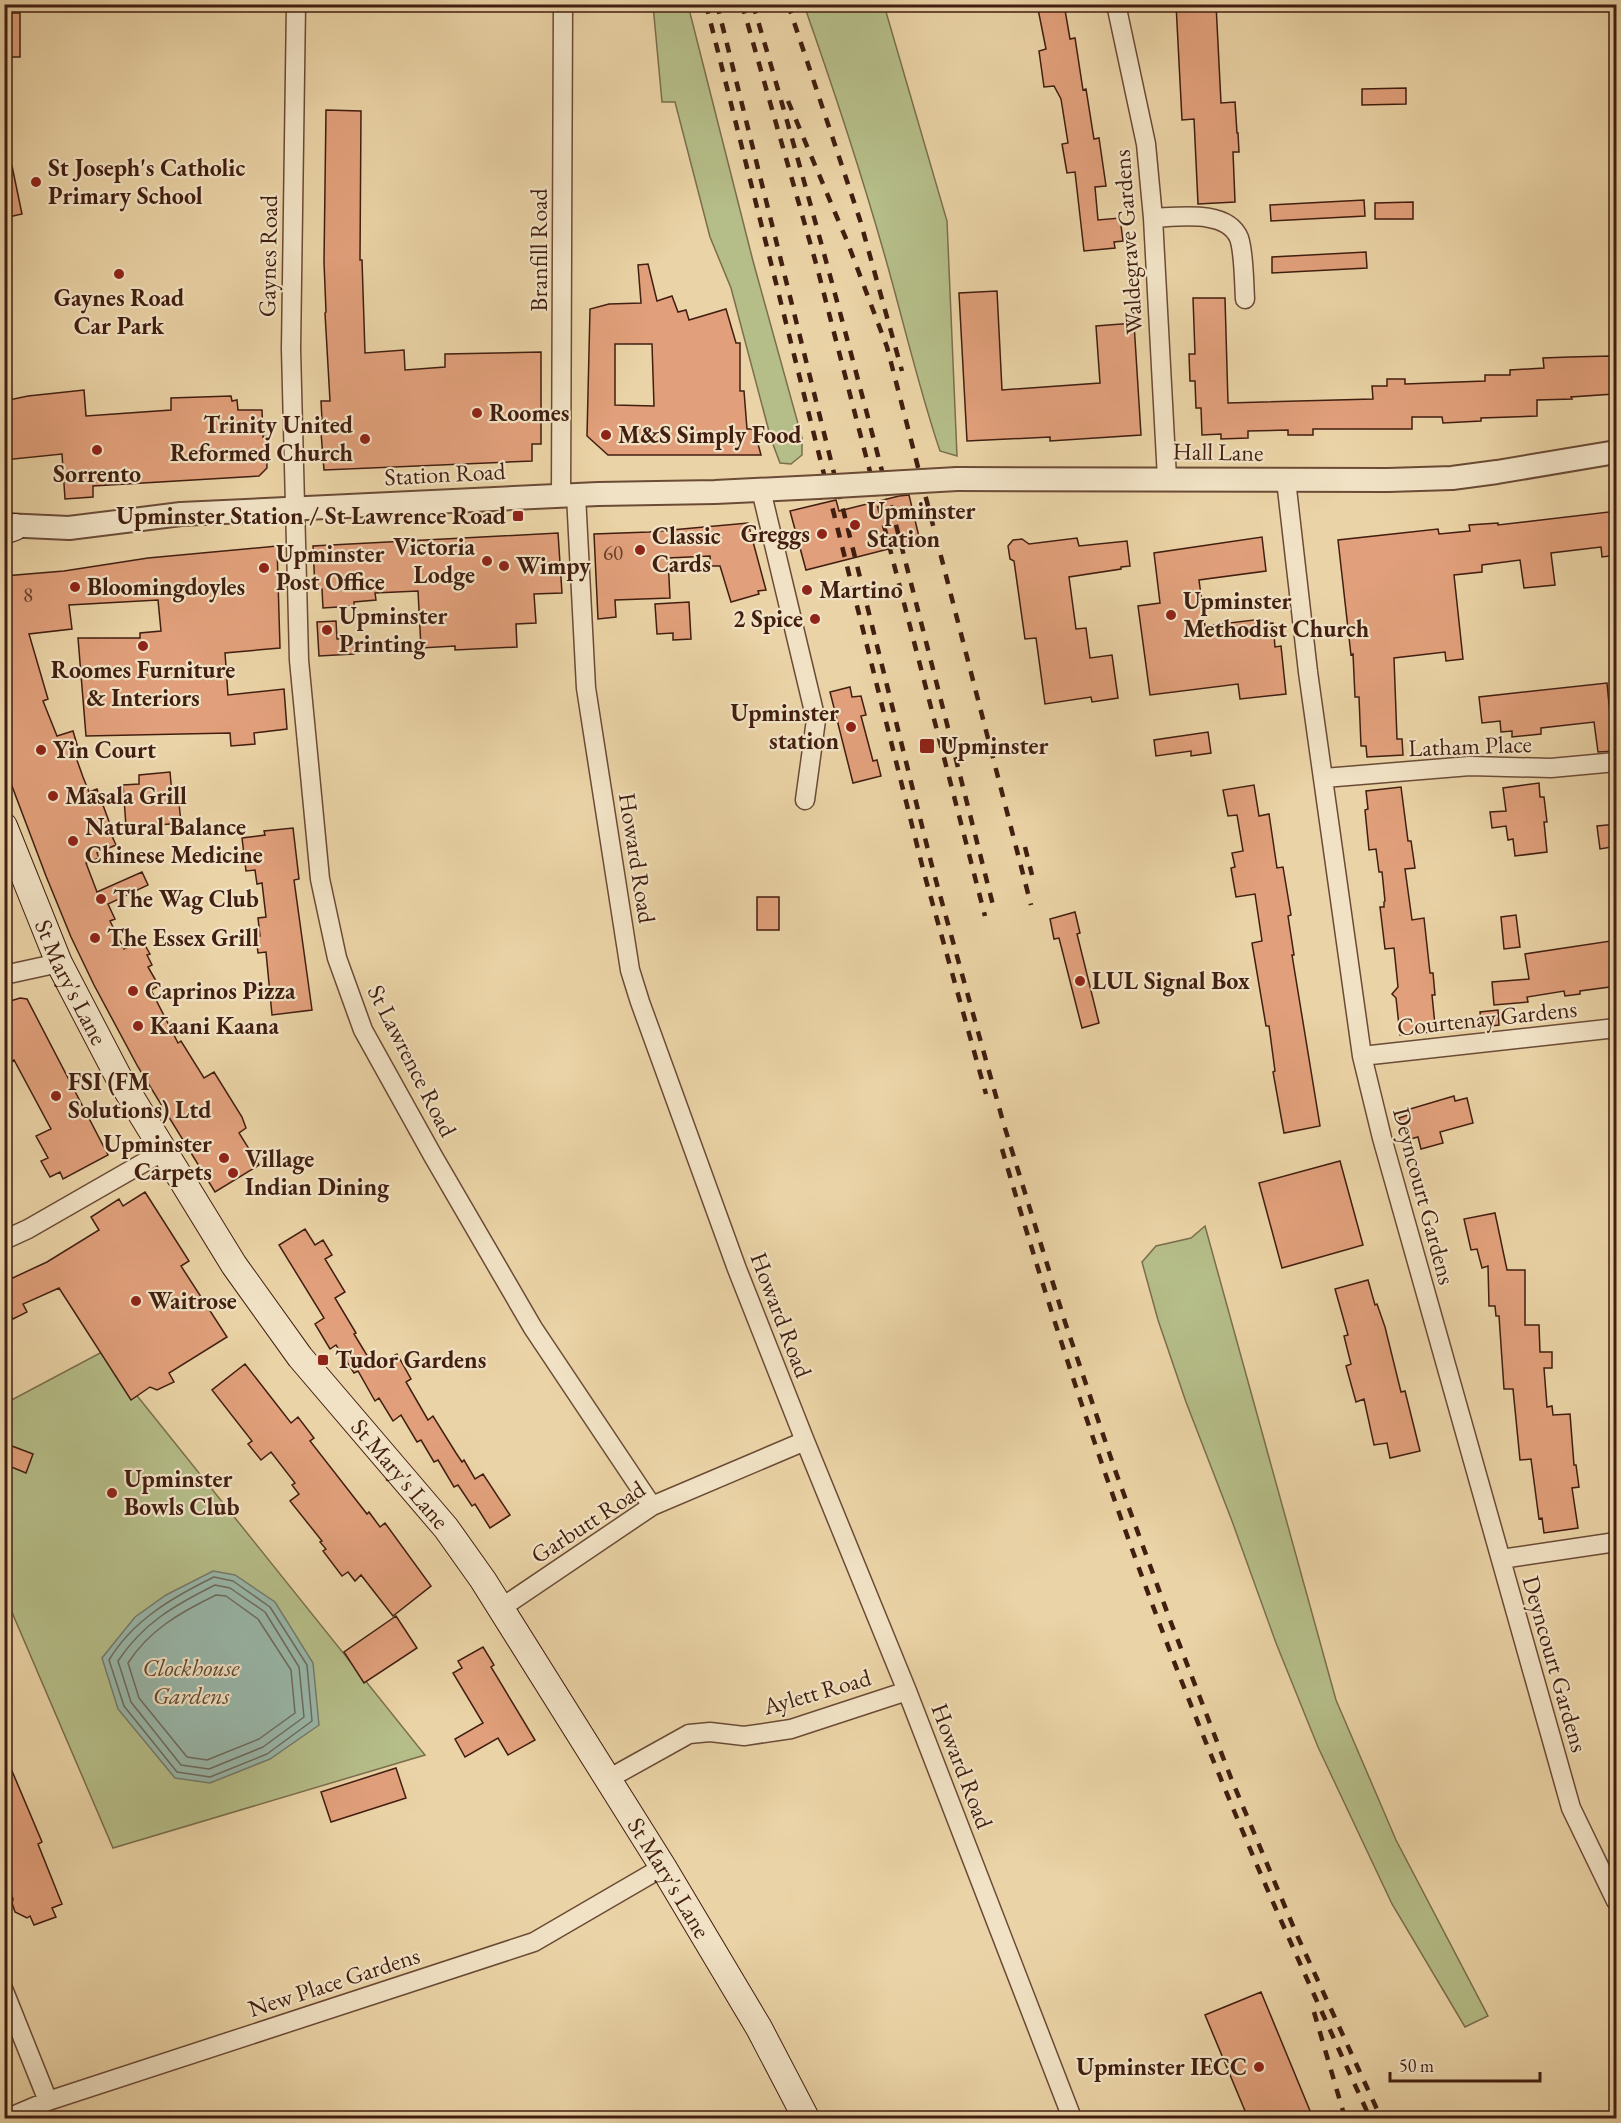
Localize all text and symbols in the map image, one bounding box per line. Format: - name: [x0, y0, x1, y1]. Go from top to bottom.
- street label: Waldegrave Gardens: [1106, 149, 1149, 335]
- place label: St Joseph's Catholic Primary School: [48, 152, 245, 212]
- marker: St Joseph's Catholic Primary School: [29, 175, 43, 189]
- street label: Branfill Road: [523, 187, 554, 312]
- street label: Gaynes Road: [251, 194, 284, 317]
- marker: Gaynes Road Car Park: [112, 267, 126, 281]
- place label: Gaynes Road Car Park: [54, 282, 185, 341]
- place label: Roomes: [489, 397, 569, 428]
- marker: Roomes: [470, 406, 484, 420]
- place label: Trinity United Reformed Church: [170, 409, 354, 468]
- place label: M&S Simply Food: [618, 419, 802, 451]
- marker: M&S Simply Food: [599, 428, 613, 442]
- marker: Trinity United Reformed Church: [358, 432, 372, 446]
- street label: Hall Lane: [1172, 435, 1264, 468]
- marker: Sorrento: [90, 443, 104, 457]
- street label: Station Road: [384, 455, 507, 492]
- place label: Sorrento: [53, 458, 141, 489]
- place label: Upminster Station: [867, 495, 975, 554]
- place label: Upminster Station / St Lawrence Road: [116, 500, 507, 531]
- marker: Upminster Station / St Lawrence Road: [511, 509, 525, 523]
- place label: Greggs: [741, 518, 810, 550]
- marker: Upminster Station: [848, 518, 862, 532]
- place label: Classic Cards: [652, 520, 721, 579]
- marker: Greggs: [815, 527, 829, 541]
- place label: Victoria Lodge: [393, 531, 475, 591]
- place label: Upminster Post Office: [276, 538, 385, 597]
- house number: 60: [603, 539, 623, 566]
- marker: Classic Cards: [633, 543, 647, 557]
- place label: Wimpy: [516, 550, 591, 582]
- marker: Victoria Lodge: [480, 554, 494, 568]
- marker: Wimpy: [497, 559, 511, 573]
- marker: Upminster Post Office: [257, 561, 271, 575]
- place label: Bloomingdoyles: [87, 571, 245, 603]
- place label: Martino: [819, 574, 903, 605]
- marker: Bloomingdoyles: [68, 580, 82, 594]
- house number: 8: [23, 581, 33, 608]
- marker: Martino: [800, 583, 814, 597]
- place label: Upminster Methodist Church: [1183, 585, 1370, 644]
- place label: Upminster Printing: [339, 600, 447, 660]
- place label: 2 Spice: [733, 603, 803, 634]
- marker: Upminster Methodist Church: [1164, 608, 1178, 622]
- marker: 2 Spice: [808, 612, 822, 626]
- marker: Upminster Printing: [320, 623, 334, 637]
- marker: Roomes Furniture & Interiors: [136, 639, 150, 653]
- place label: Roomes Furniture & Interiors: [51, 654, 235, 713]
- place label: Upminster station: [731, 697, 839, 756]
- marker: Upminster station: [844, 720, 858, 734]
- street label: Latham Place: [1408, 728, 1532, 763]
- place label: Upminster: [940, 730, 1048, 761]
- place label: Yin Court: [53, 734, 156, 765]
- marker: Upminster: [918, 737, 936, 755]
- marker: Yin Court: [34, 743, 48, 757]
- place label: Masala Grill: [65, 780, 187, 811]
- marker: Masala Grill: [46, 789, 60, 803]
- street label: Howard Road: [612, 790, 663, 926]
- place label: Natural Balance Chinese Medicine: [85, 811, 263, 870]
- marker: Natural Balance Chinese Medicine: [66, 834, 80, 848]
- place label: The Wag Club: [113, 883, 259, 915]
- marker: The Wag Club: [94, 892, 108, 906]
- street label: St Mary's Lane: [28, 915, 115, 1050]
- place label: The Essex Grill: [107, 922, 259, 953]
- marker: The Essex Grill: [88, 931, 102, 945]
- place label: LUL Signal Box: [1092, 965, 1250, 997]
- marker: LUL Signal Box: [1073, 974, 1087, 988]
- place label: Caprinos Pizza: [145, 975, 296, 1006]
- street label: St Lawrence Road: [361, 979, 465, 1143]
- marker: Caprinos Pizza: [126, 984, 140, 998]
- street label: Courtenay Gardens: [1395, 993, 1578, 1042]
- place label: Kaani Kaana: [150, 1010, 280, 1041]
- marker: Kaani Kaana: [131, 1019, 145, 1033]
- place label: FSI (FM Solutions) Ltd: [68, 1066, 212, 1125]
- marker: FSI (FM Solutions) Ltd: [49, 1089, 63, 1103]
- street label: Deyncourt Gardens: [1386, 1104, 1463, 1288]
- place label: Upminster Carpets: [104, 1128, 212, 1187]
- place label: Village Indian Dining: [245, 1143, 390, 1203]
- marker: Upminster Carpets: [217, 1151, 231, 1165]
- marker: Village Indian Dining: [226, 1166, 240, 1180]
- street label: Howard Road: [743, 1248, 820, 1383]
- place label: Waitrose: [148, 1285, 237, 1316]
- marker: Waitrose: [129, 1294, 143, 1308]
- place label: Tudor Gardens: [335, 1344, 486, 1375]
- marker: Tudor Gardens: [316, 1353, 330, 1367]
- street label: St Mary's Lane: [344, 1412, 456, 1535]
- place label: Upminster Bowls Club: [124, 1463, 239, 1522]
- street label: Garbutt Road: [525, 1473, 651, 1570]
- marker: Upminster Bowls Club: [105, 1486, 119, 1500]
- street label: Deyncourt Gardens: [1516, 1572, 1595, 1756]
- park label: Clockhouse Gardens: [143, 1652, 240, 1711]
- street label: Aylett Road: [758, 1661, 875, 1722]
- street label: Howard Road: [924, 1699, 1001, 1834]
- street label: St Mary's Lane: [621, 1812, 718, 1944]
- street label: New Place Gardens: [244, 1939, 424, 2024]
- scale bar: [1390, 2045, 1540, 2083]
- place label: Upminster IECC: [1076, 2051, 1247, 2082]
- text: 50 m: [1399, 2054, 1434, 2077]
- marker: Upminster IECC: [1252, 2060, 1266, 2074]

